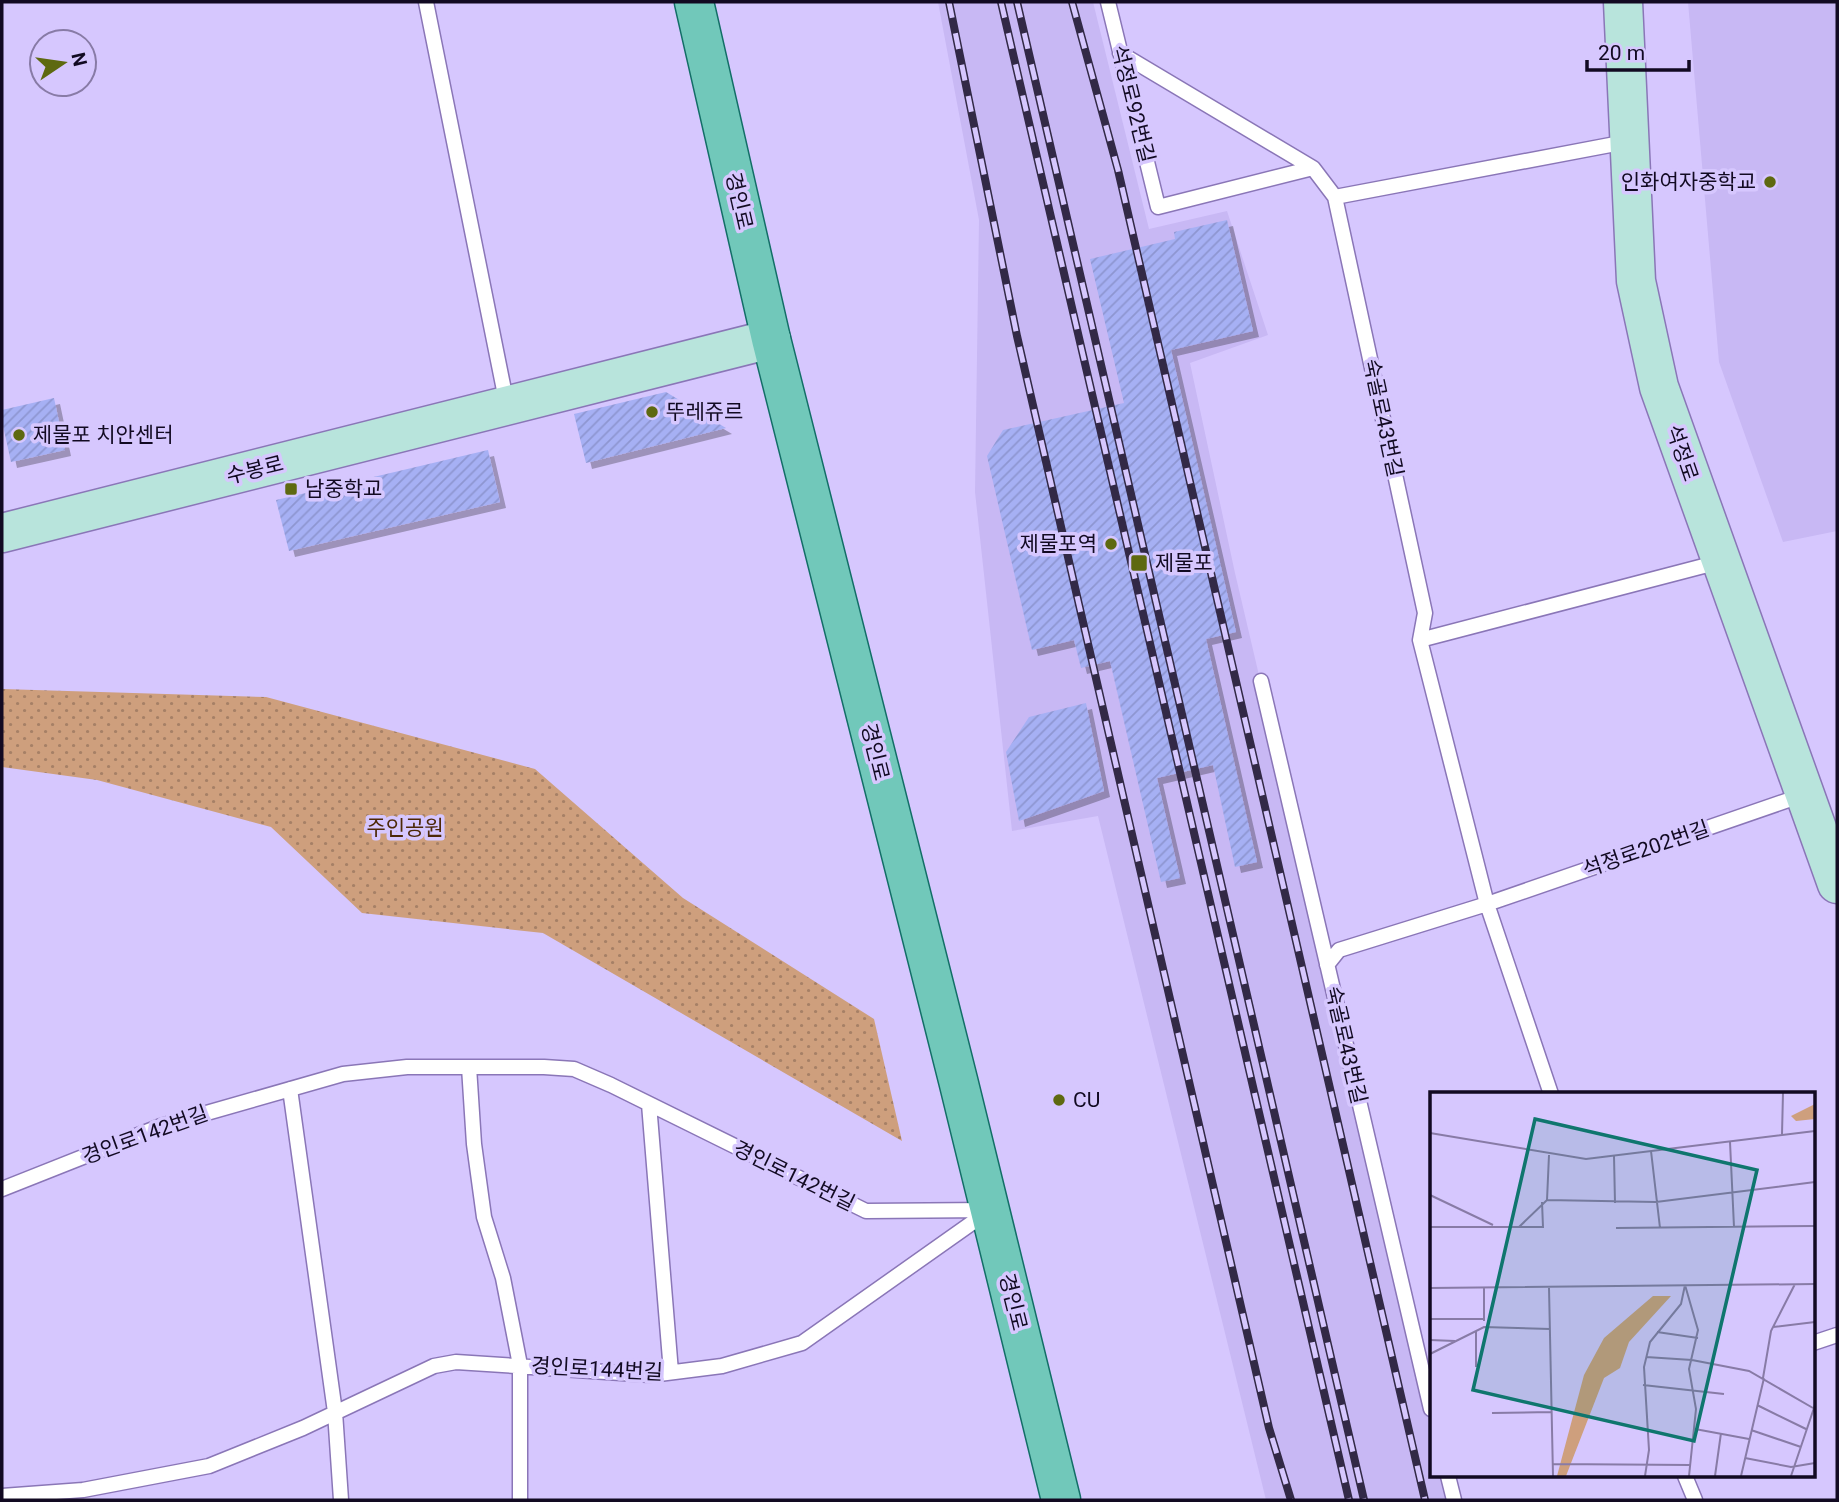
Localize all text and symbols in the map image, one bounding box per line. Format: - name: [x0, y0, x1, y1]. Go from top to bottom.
- north arrow: [28, 28, 98, 98]
- scale bar: [1587, 28, 1688, 72]
- text: 20 m: [1598, 41, 1645, 65]
- street label: 석정로92번길: [1107, 43, 1159, 165]
- text: N: [66, 50, 92, 68]
- street label: 경인로: [721, 170, 757, 232]
- place label: 인화여자중학교: [1621, 170, 1756, 194]
- marker: 인화여자중학교: [1762, 174, 1778, 190]
- street label: 숙골로43번길: [1359, 357, 1407, 479]
- place label: 뚜레쥬르: [666, 400, 743, 424]
- marker: 뚜레쥬르: [644, 404, 660, 420]
- street label: 석정로: [1661, 422, 1703, 484]
- place label: 제물포 치안센터: [33, 423, 173, 447]
- marker: 제물포 치안센터: [11, 427, 27, 443]
- street label: 수봉로: [224, 451, 286, 489]
- place label: 남중학교: [305, 477, 382, 501]
- marker: 남중학교: [283, 481, 299, 497]
- place label: 제물포역: [1020, 532, 1097, 556]
- marker: 제물포역: [1103, 536, 1119, 552]
- place label: 제물포: [1155, 551, 1213, 575]
- marker: 제물포: [1129, 553, 1149, 573]
- street label: 경인로: [856, 721, 894, 783]
- park label: 주인공원: [366, 816, 444, 840]
- street label: 석정로202번길: [1580, 816, 1712, 882]
- street label: 숙골로43번길: [1321, 984, 1371, 1106]
- place label: CU: [1073, 1088, 1100, 1112]
- marker: CU: [1051, 1092, 1067, 1108]
- inset map: [1430, 1092, 1814, 1478]
- street label: 경인로142번길: [79, 1101, 211, 1169]
- street label: 경인로142번길: [729, 1136, 859, 1216]
- street label: 경인로: [994, 1271, 1032, 1333]
- street label: 경인로144번길: [530, 1354, 664, 1384]

